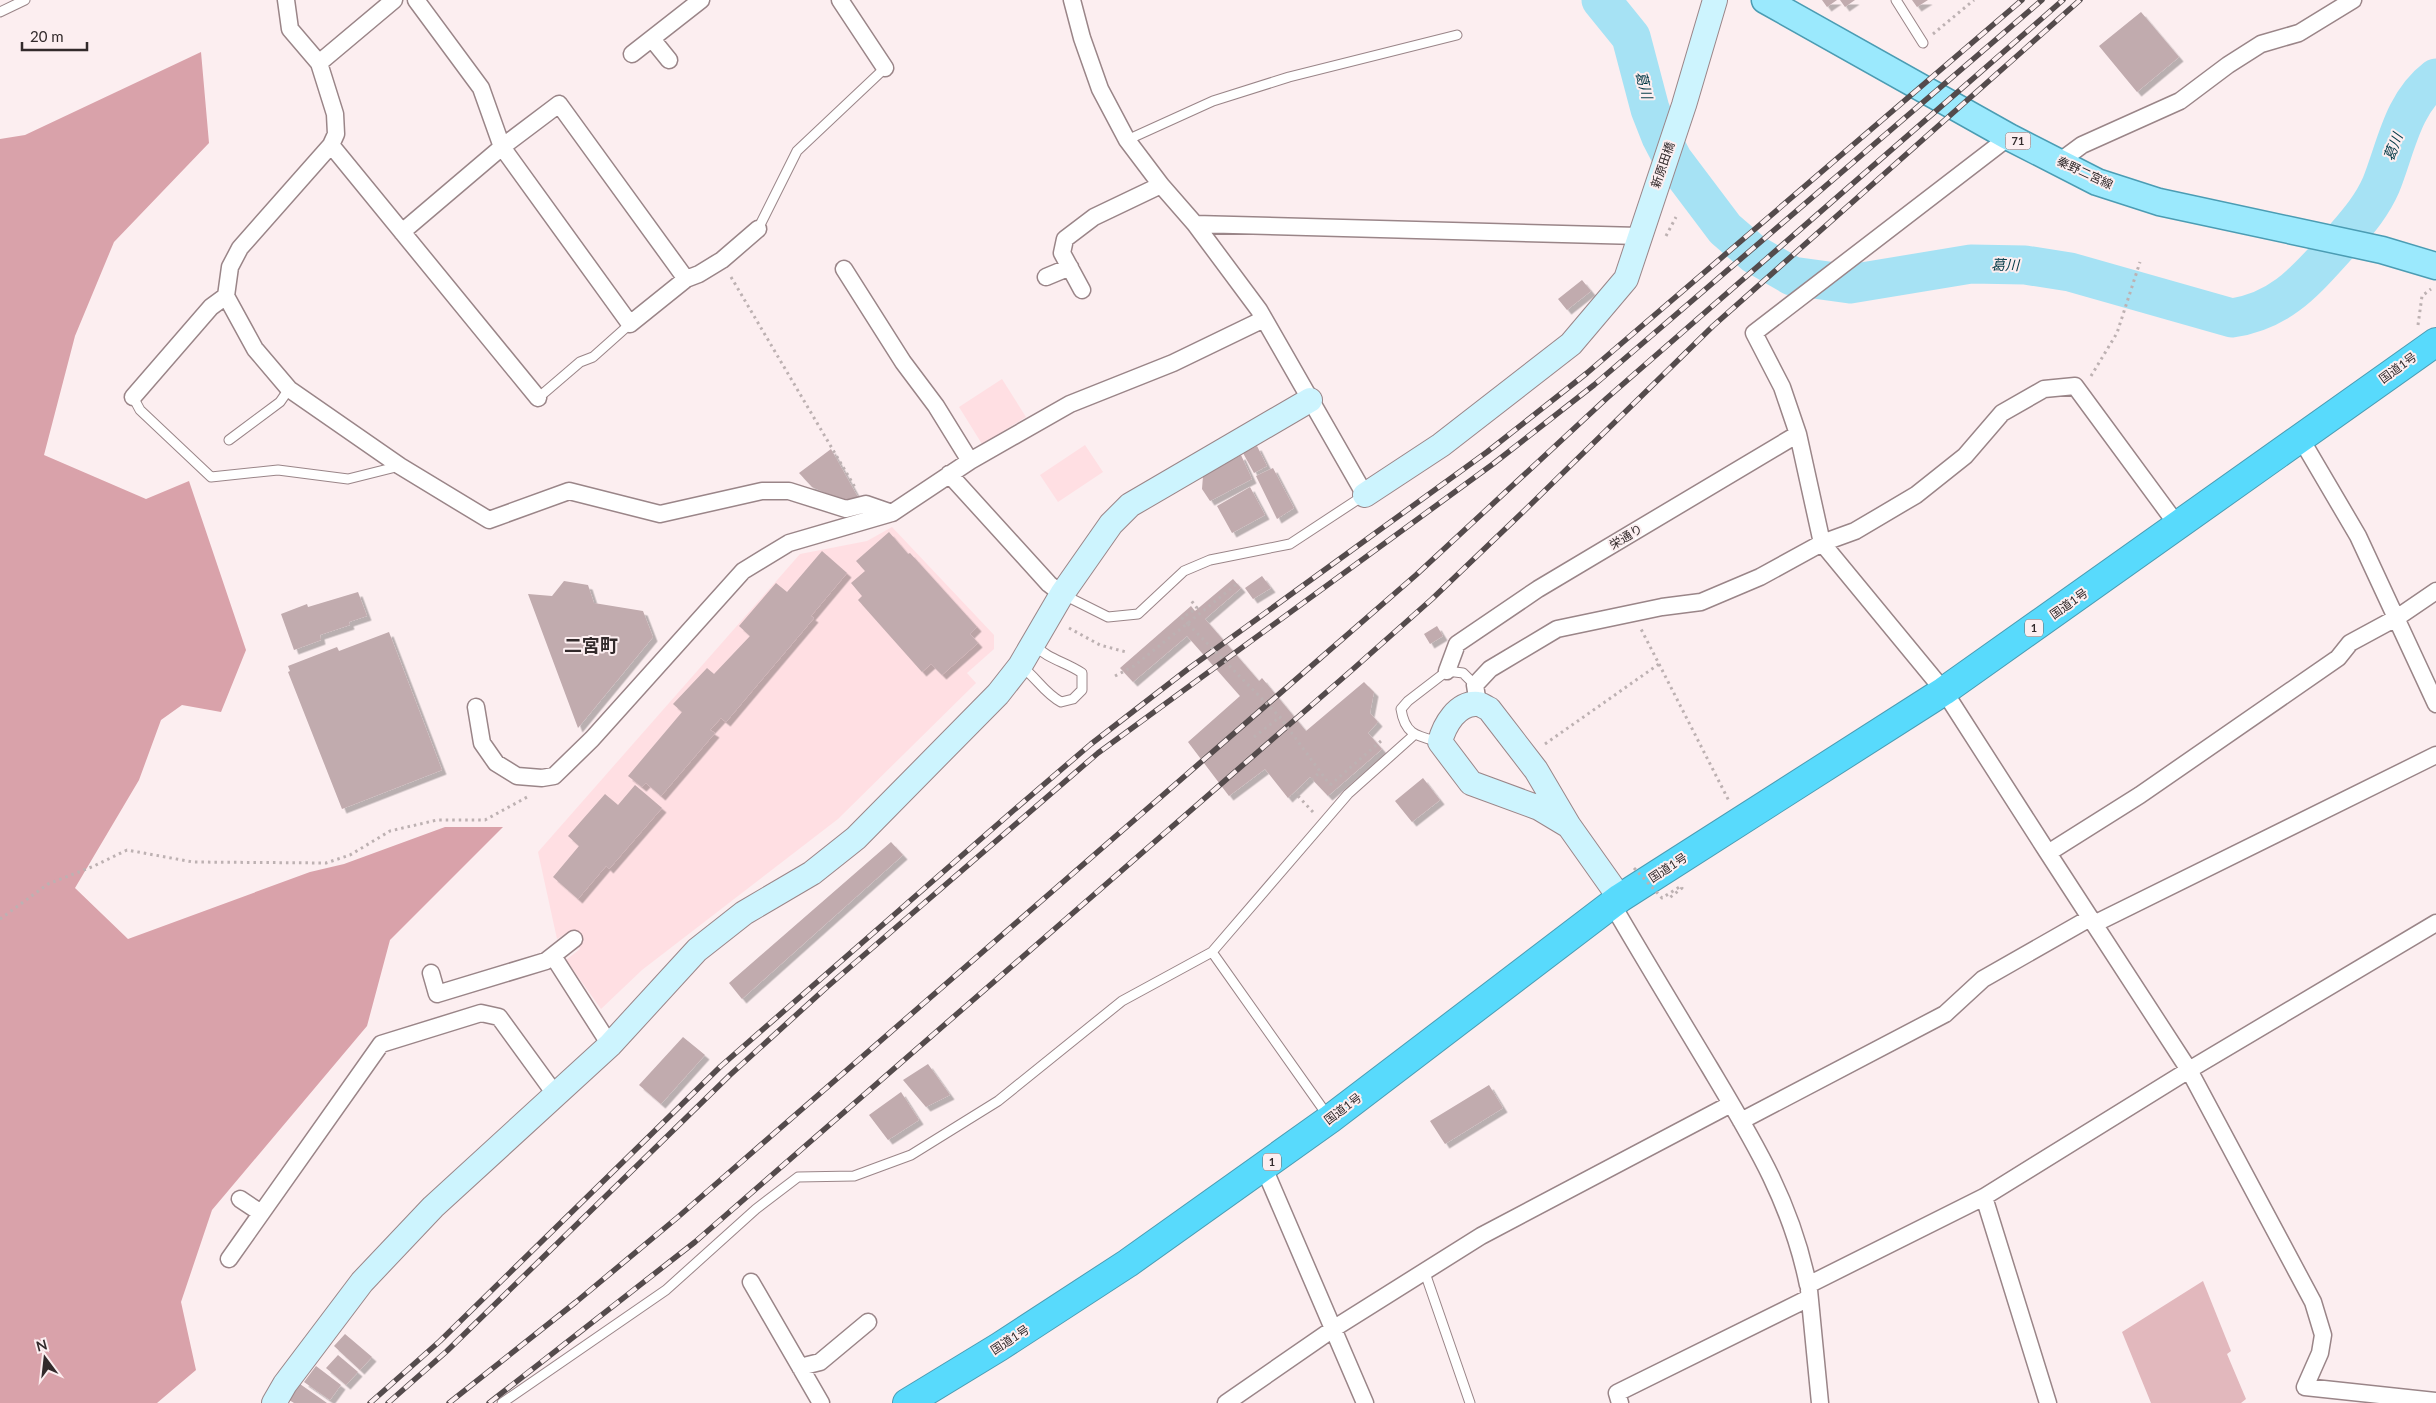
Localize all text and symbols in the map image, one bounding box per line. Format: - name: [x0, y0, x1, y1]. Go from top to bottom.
- scale bar: [22, 20, 88, 52]
- text: 20 m: [30, 27, 64, 45]
- water label: 葛川: [1633, 69, 1657, 102]
- water label: 葛川: [2380, 129, 2406, 163]
- road number: 71: [2006, 132, 2030, 150]
- street label: 新原田橋: [1648, 140, 1677, 190]
- street label: 秦野二宮線: [2055, 153, 2116, 192]
- water label: 葛川: [1991, 256, 2021, 273]
- street label: 国道1号: [2376, 349, 2419, 386]
- street label: 栄通り: [1606, 521, 1645, 552]
- street label: 国道1号: [2047, 585, 2091, 622]
- road number: 1: [2025, 620, 2043, 636]
- district label: 二宮町: [564, 634, 618, 656]
- street label: 国道1号: [1646, 850, 1690, 886]
- street label: 国道1号: [1321, 1090, 1364, 1128]
- road number: 1: [1263, 1154, 1281, 1170]
- street label: 国道1号: [988, 1322, 1032, 1358]
- north arrow: [20, 1333, 70, 1383]
- text: N: [34, 1335, 49, 1355]

